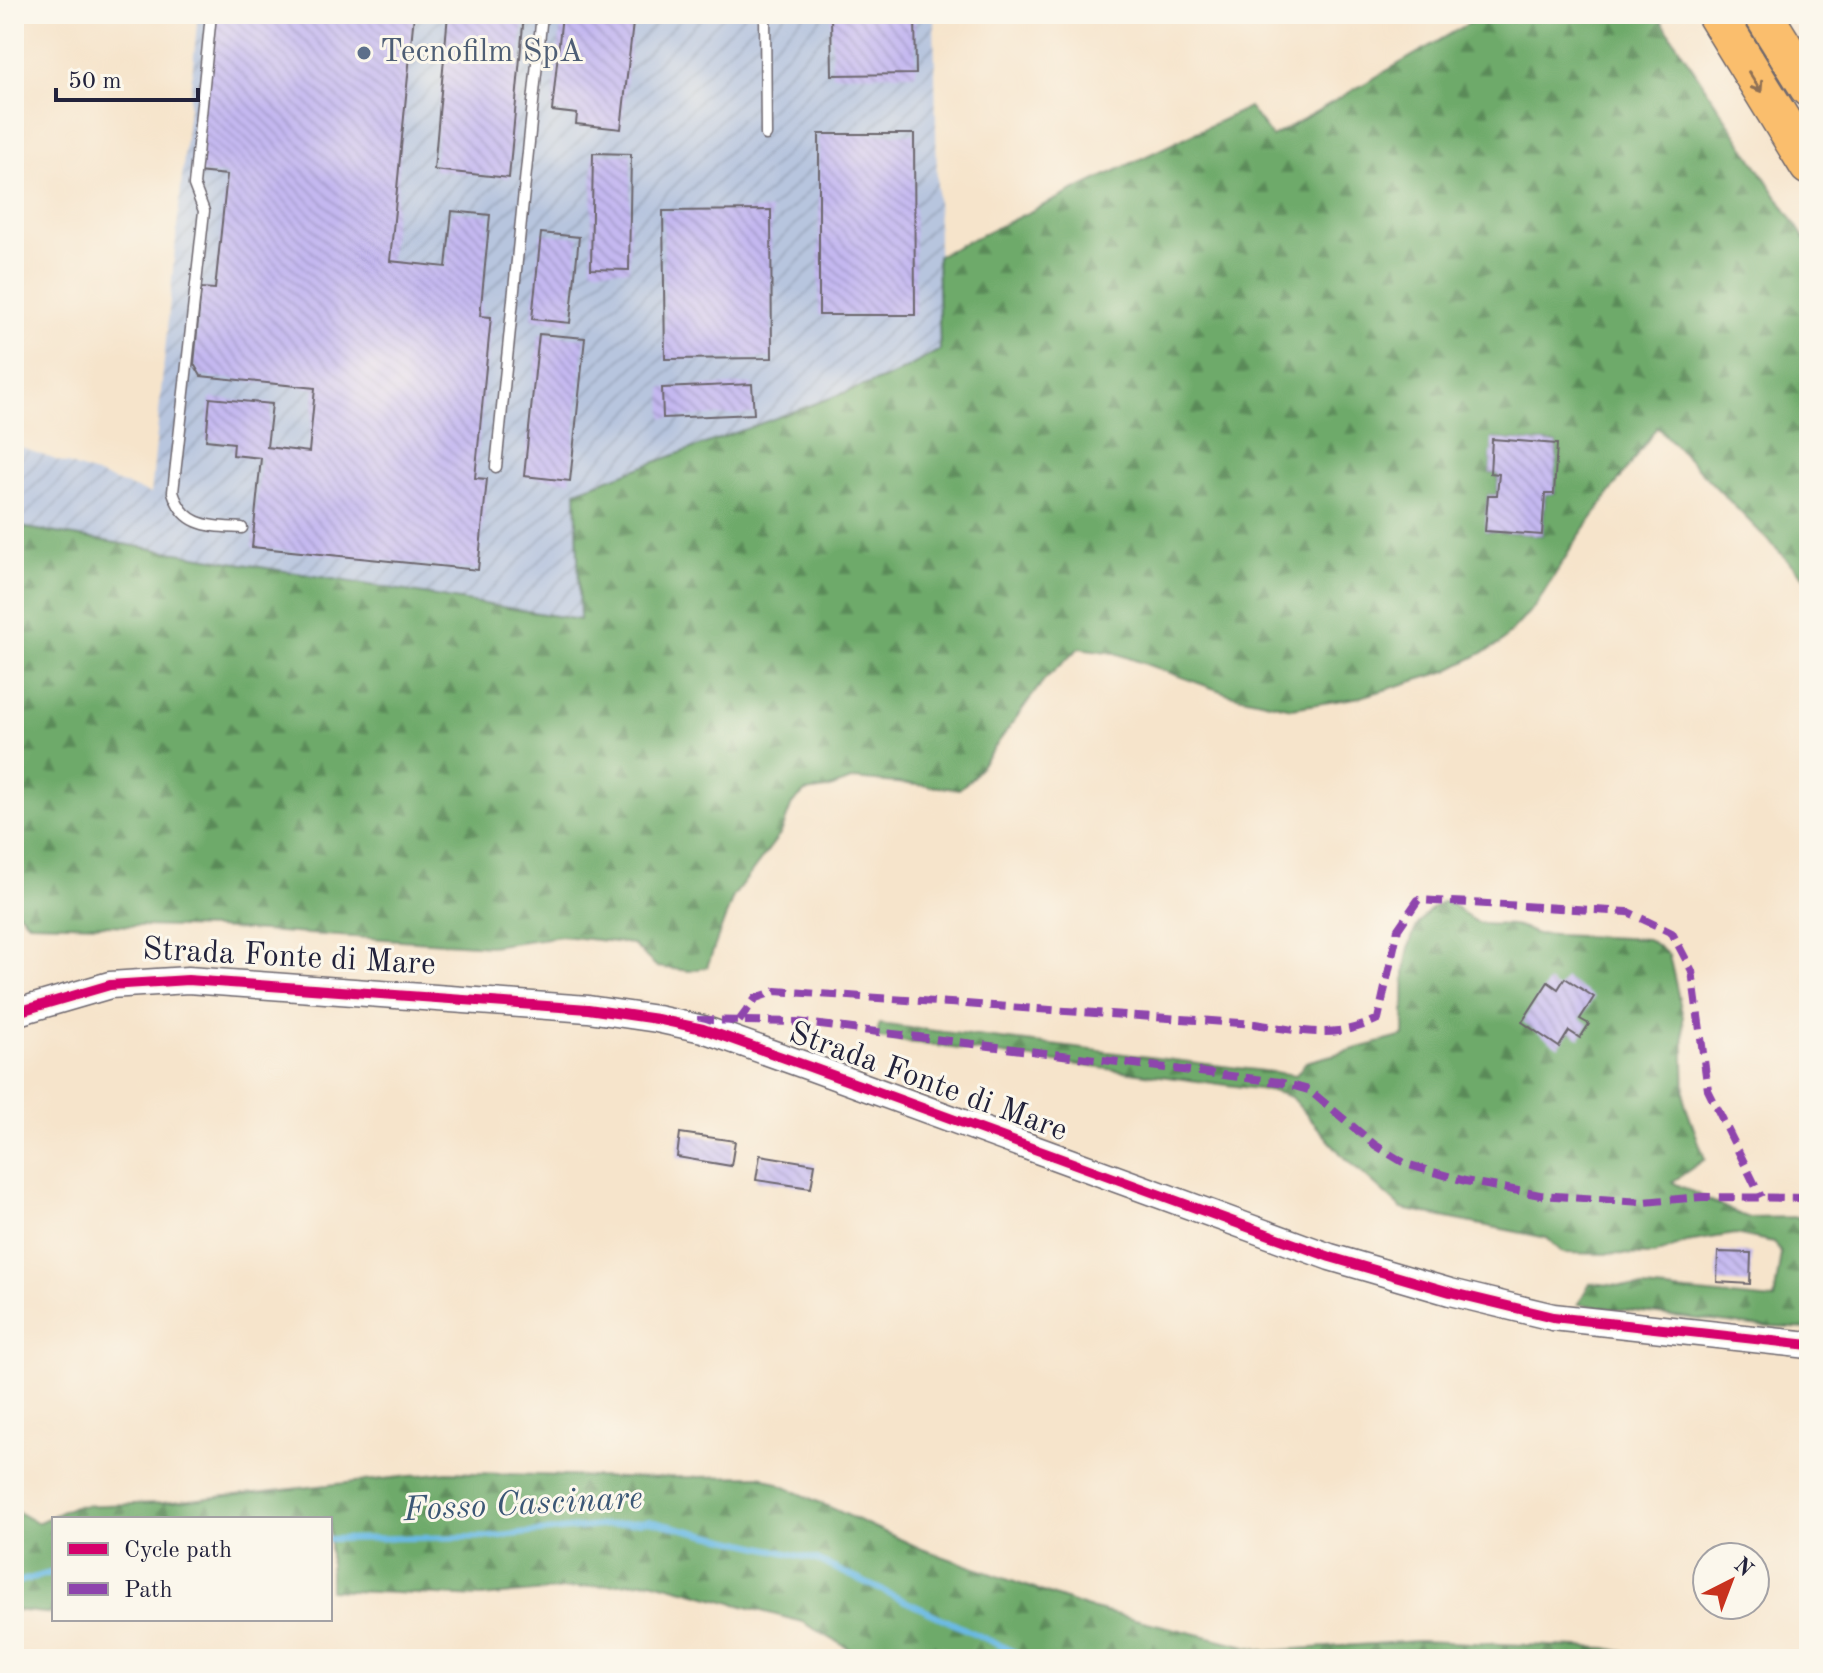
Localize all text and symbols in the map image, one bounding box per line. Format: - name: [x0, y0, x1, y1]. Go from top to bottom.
- place label: Tecnofilm SpA: [380, 37, 583, 69]
- marker: Tecnofilm SpA: [355, 44, 373, 62]
- scale bar: [56, 52, 198, 102]
- text: 50 m: [68, 70, 122, 94]
- one-way arrow: [1746, 70, 1763, 92]
- street label: Strada Fonte di Mare: [142, 934, 436, 982]
- street label: Strada Fonte di Mare: [785, 1018, 1071, 1148]
- water label: Fosso Cascinare: [401, 1482, 644, 1528]
- legend: [52, 1517, 332, 1621]
- text: Cycle path: [124, 1539, 232, 1563]
- north arrow: [1691, 1541, 1771, 1621]
- text: N: [1729, 1554, 1757, 1582]
- text: Path: [124, 1579, 173, 1603]

